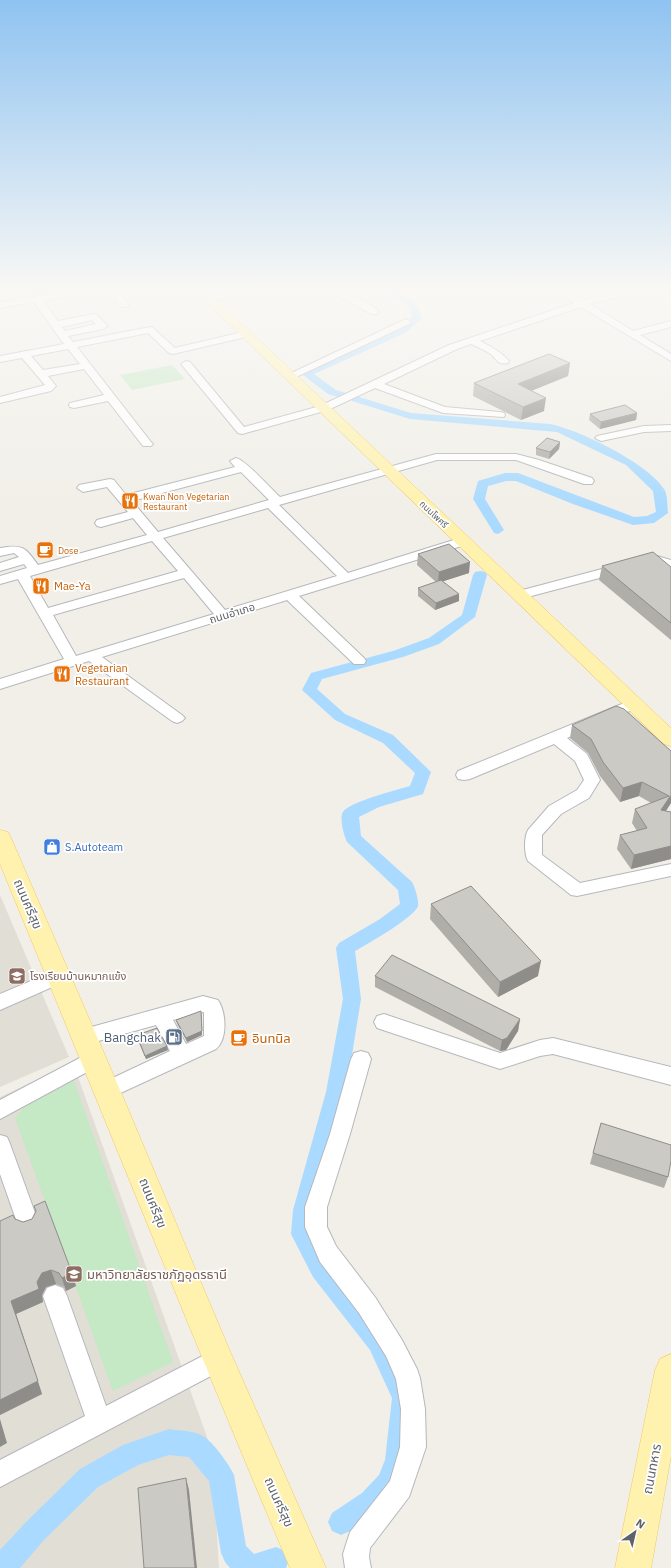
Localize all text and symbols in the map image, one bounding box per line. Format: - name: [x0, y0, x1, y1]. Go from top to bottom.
- restaurant icon: Kwan Non Vegetarian Restaurant: [120, 491, 140, 511]
- place label: Kwan Non Vegetarian Restaurant: [143, 491, 229, 512]
- street label: ถนนโพศรี: [417, 498, 451, 530]
- cafe icon: Dose: [35, 540, 55, 560]
- place label: Dose: [58, 545, 78, 556]
- restaurant icon: Mae-Ya: [31, 576, 51, 596]
- place label: Mae-Ya: [54, 579, 91, 593]
- street label: ถนนอำเภอ: [207, 599, 257, 627]
- place label: Vegetarian Restaurant: [75, 661, 129, 688]
- restaurant icon: Vegetarian Restaurant: [52, 664, 72, 684]
- shop icon: S.Autoteam: [42, 837, 62, 857]
- place label: S.Autoteam: [65, 840, 123, 854]
- street label: ถนนศรีสุข: [10, 876, 46, 932]
- school or university icon: โรงเรียนบ้านหมากแข้ง: [7, 966, 27, 986]
- place label: โรงเรียนบ้านหมากแข้ง: [30, 969, 127, 983]
- fuel station icon: Bangchak: [164, 1027, 184, 1047]
- cafe icon: อินทนิล: [229, 1028, 249, 1048]
- place label: Bangchak: [104, 1029, 161, 1046]
- place label: อินทนิล: [252, 1030, 291, 1047]
- street label: ถนนศรีสุข: [135, 1175, 171, 1231]
- school or university icon: มหาวิทยาลัยราชภัฏอุดรธานี: [64, 1264, 84, 1284]
- place label: มหาวิทยาลัยราชภัฏอุดรธานี: [87, 1266, 227, 1283]
- street label: ถนนทหาร: [639, 1442, 665, 1496]
- street label: ถนนศรีสุข: [260, 1474, 298, 1530]
- north arrow: [615, 1512, 655, 1552]
- text: N: [633, 1516, 648, 1532]

